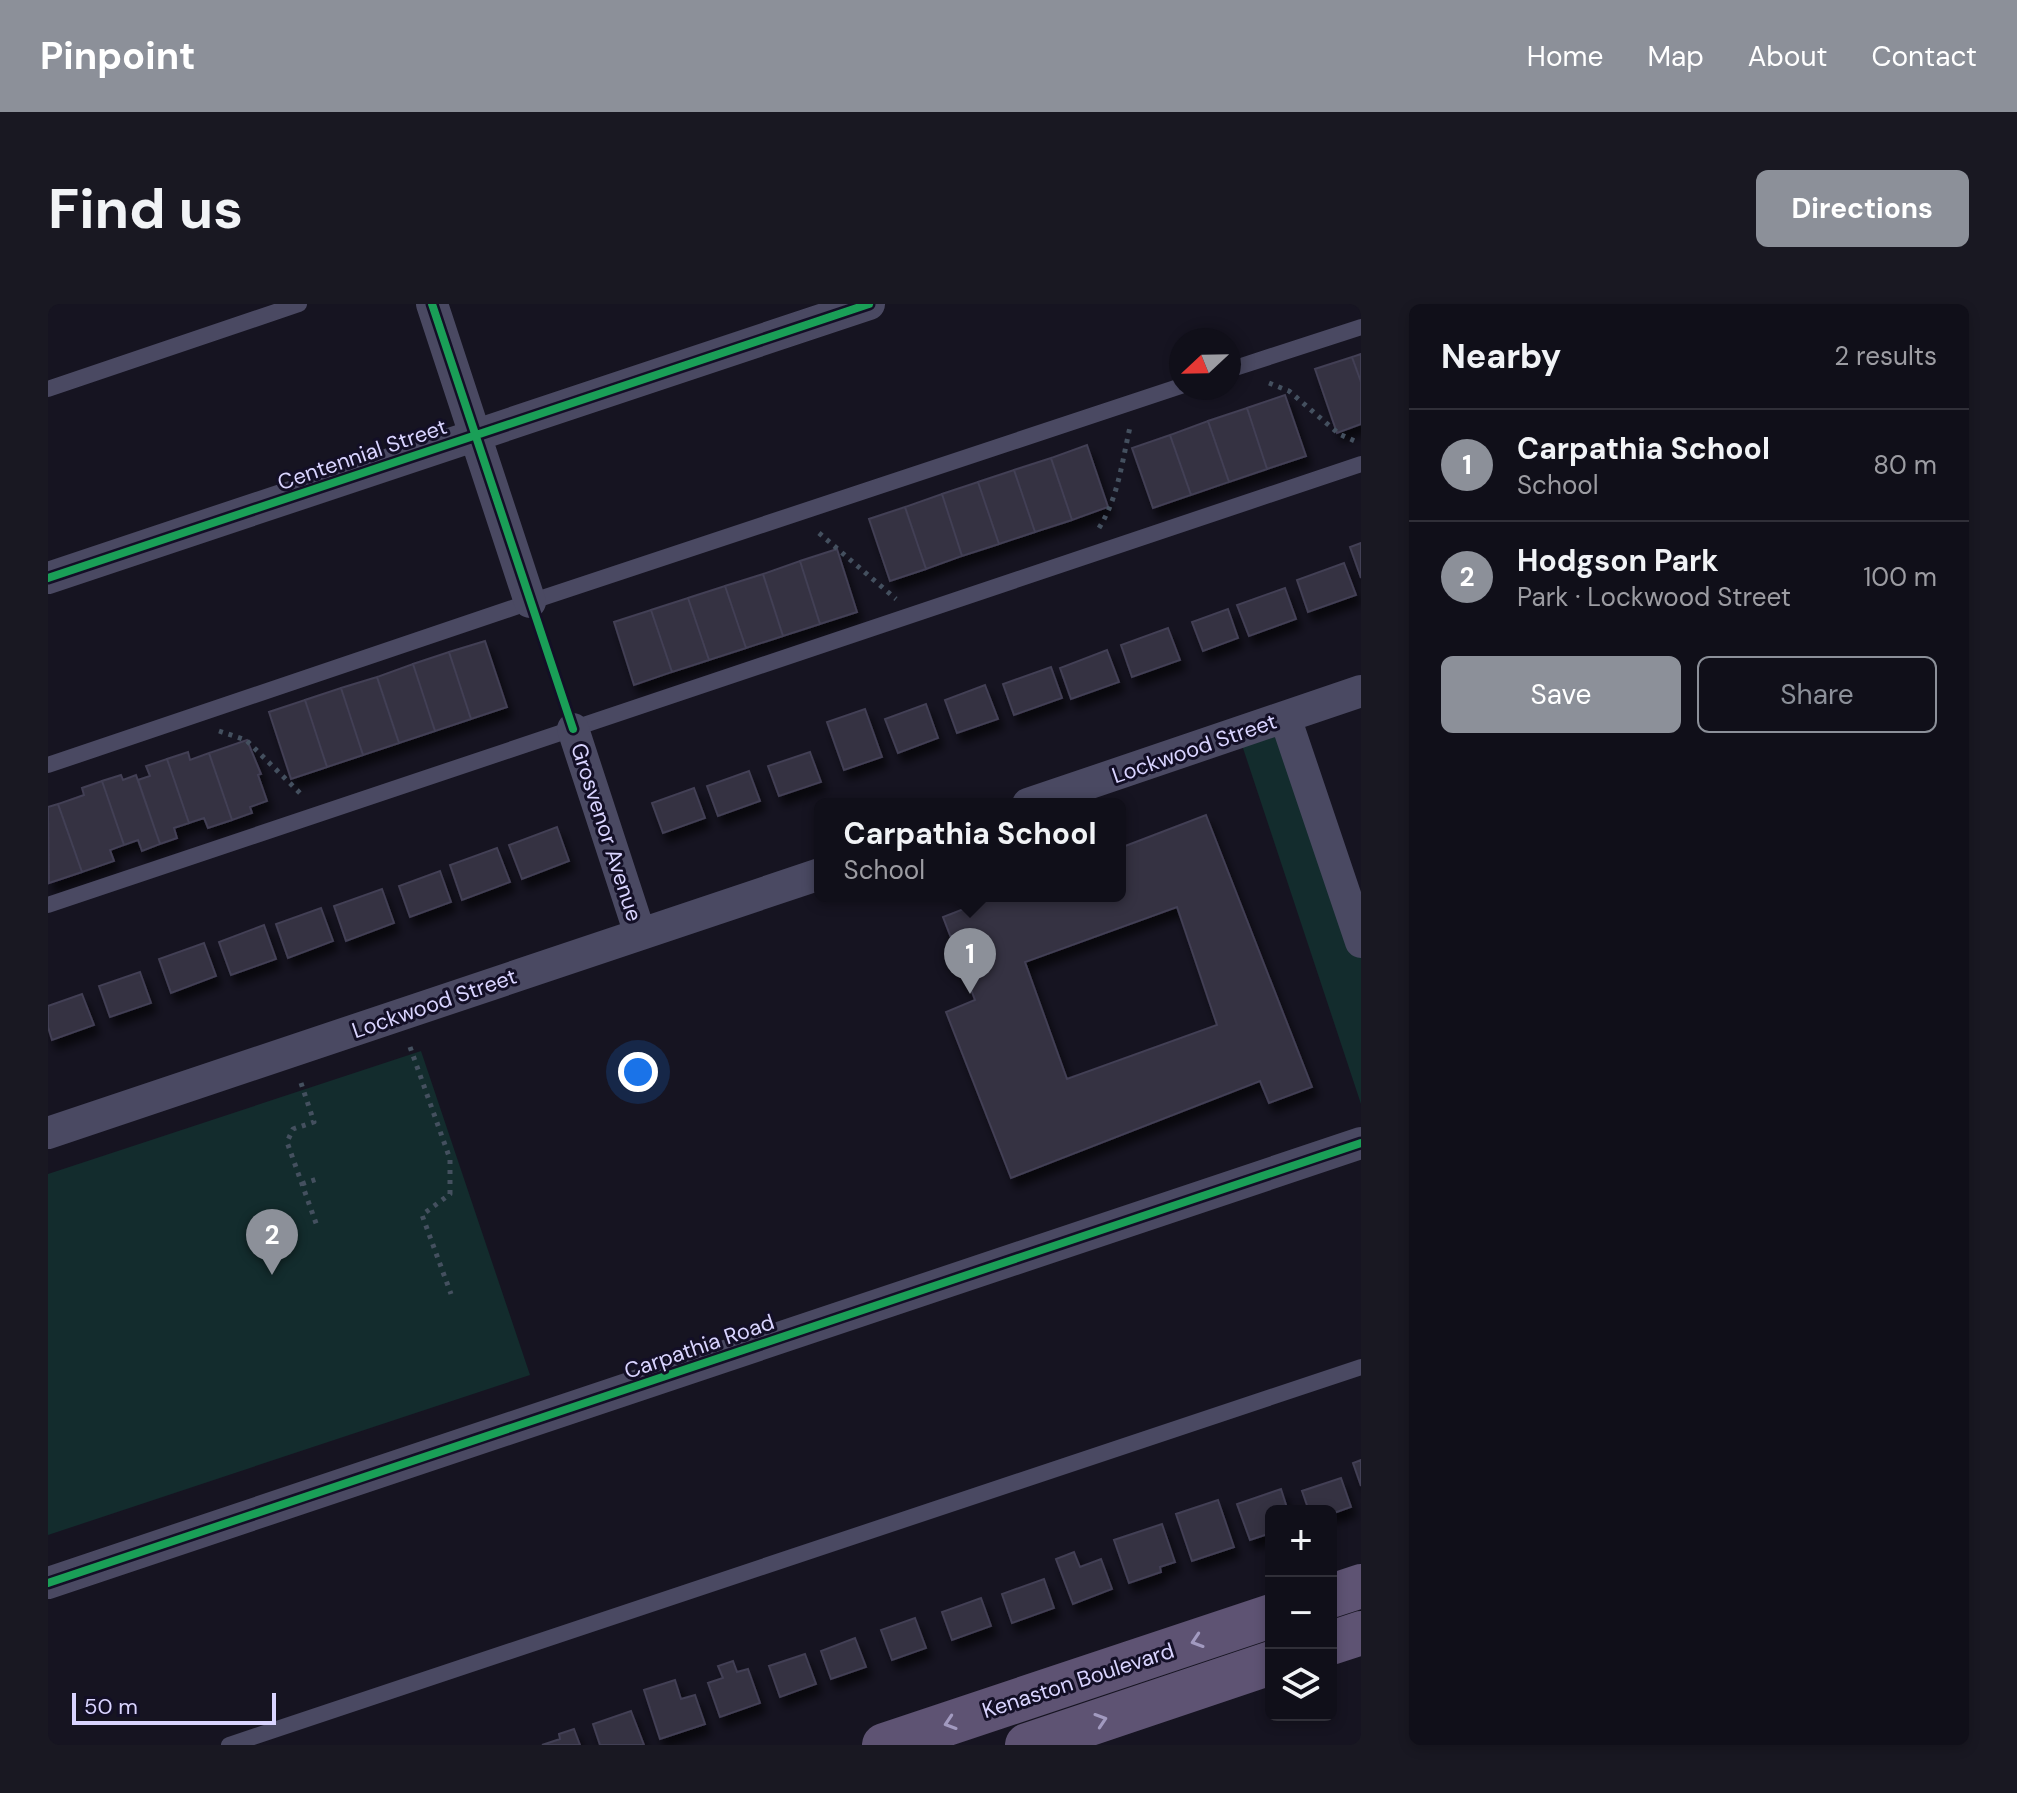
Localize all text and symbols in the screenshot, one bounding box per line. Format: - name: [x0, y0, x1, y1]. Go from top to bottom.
- text: Pinpoint: [40, 31, 196, 81]
- text: Home: [1527, 38, 1603, 75]
- text: Map: [1647, 38, 1704, 75]
- text: About: [1748, 38, 1827, 75]
- text: Contact: [1871, 38, 1977, 75]
- button: Directions: [1756, 170, 1969, 247]
- text: Find us: [48, 172, 243, 245]
- north arrow: [1169, 328, 1241, 400]
- text: Nearby: [1441, 334, 1561, 379]
- text: 2 results: [1834, 339, 1937, 373]
- street label: Centennial Street: [274, 412, 451, 497]
- text: Carpathia School: [1517, 429, 1770, 468]
- text: 1: [1462, 448, 1472, 482]
- text: 80 m: [1873, 448, 1937, 482]
- text: School: [1517, 468, 1599, 502]
- text: Hodgson Park: [1517, 541, 1719, 580]
- text: 2: [1459, 560, 1475, 594]
- text: 100 m: [1863, 560, 1937, 594]
- text: Park · Lockwood Street: [1517, 580, 1791, 614]
- button: Save: [1441, 656, 1681, 733]
- button: Share: [1697, 656, 1937, 733]
- street label: Lockwood Street: [1108, 707, 1280, 790]
- street label: Grosvenor Avenue: [564, 739, 649, 925]
- popup: [814, 798, 1126, 902]
- text: Carpathia School: [844, 814, 1096, 853]
- text: School: [844, 853, 925, 887]
- pin: 1: [944, 928, 996, 994]
- street label: Lockwood Street: [348, 962, 520, 1045]
- your location: [618, 1052, 658, 1092]
- pin: 2: [246, 1209, 298, 1275]
- street label: Carpathia Road: [620, 1307, 778, 1386]
- map controls: [1265, 1505, 1337, 1721]
- button: +: [1265, 1505, 1337, 1577]
- button: −: [1265, 1577, 1337, 1649]
- one-way arrow: [1191, 1631, 1205, 1647]
- street label: Kenaston Boulevard: [979, 1636, 1178, 1725]
- button: layers: [1265, 1649, 1337, 1721]
- scale bar: [72, 1689, 276, 1725]
- text: 50 m: [84, 1692, 138, 1721]
- one-way arrow: [944, 1713, 958, 1729]
- one-way arrow: [1093, 1714, 1107, 1730]

